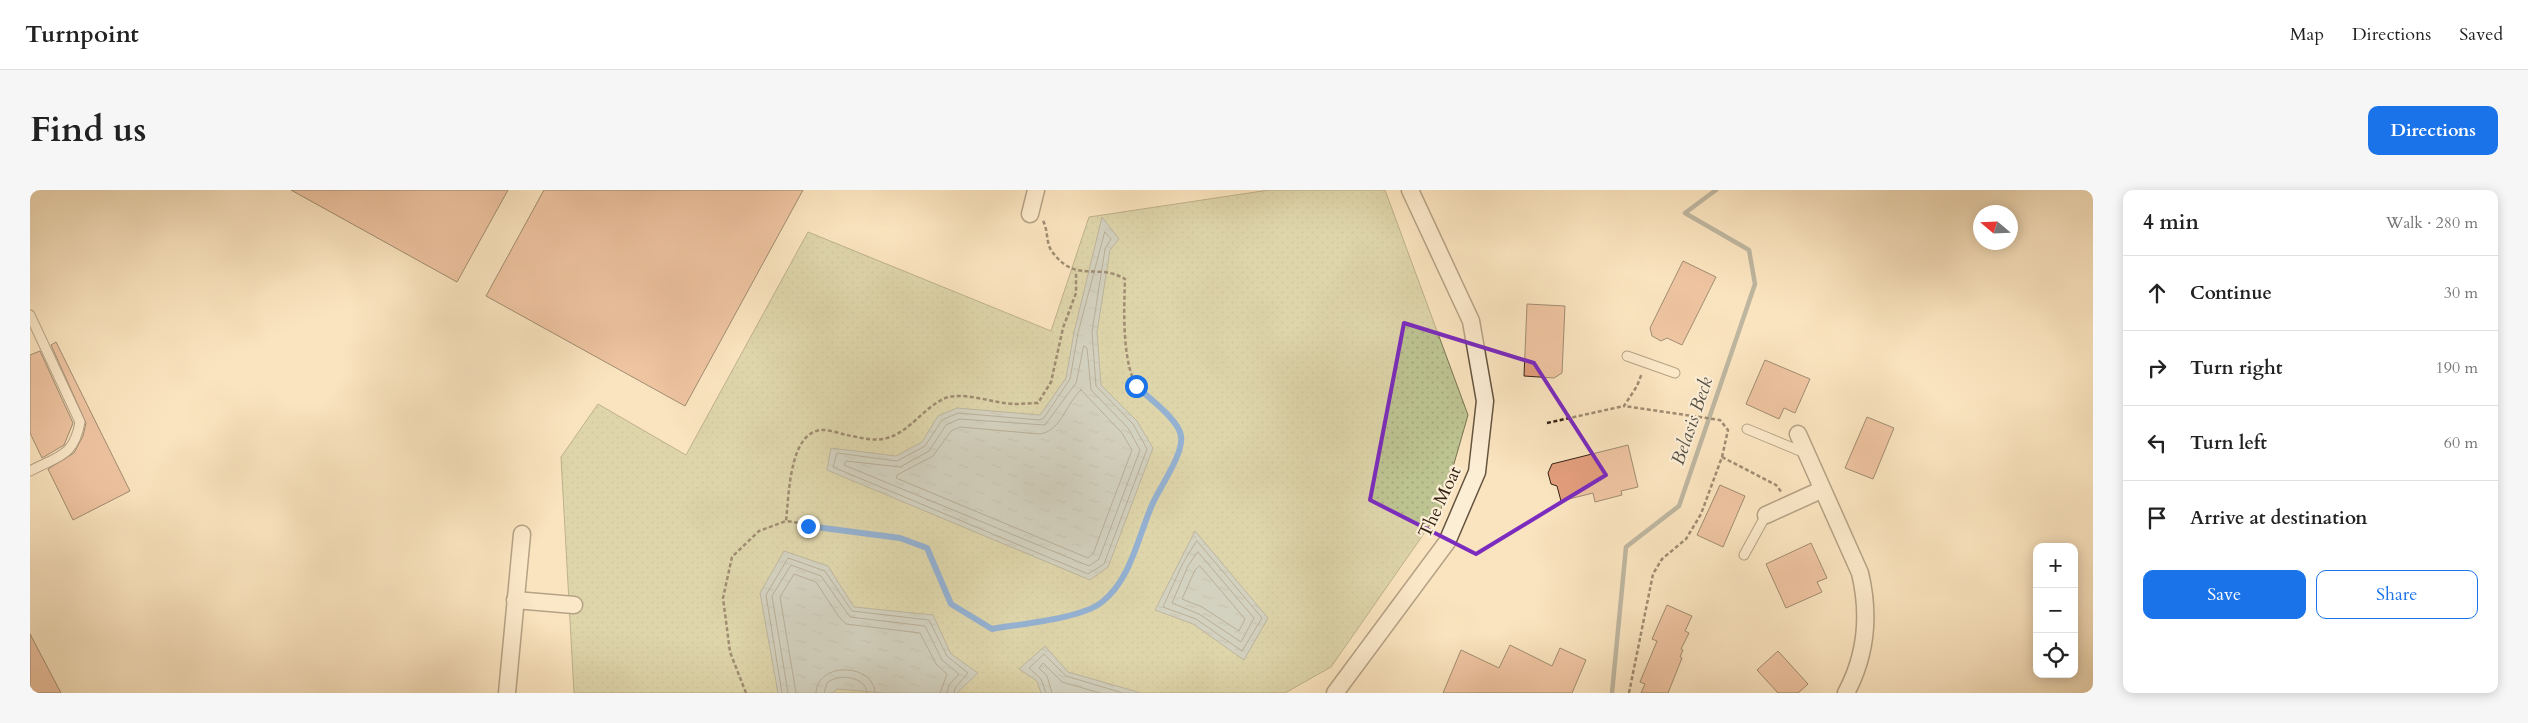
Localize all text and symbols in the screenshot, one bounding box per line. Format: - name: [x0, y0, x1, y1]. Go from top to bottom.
- text: Turnpoint: [25, 18, 139, 51]
- text: Map: [2290, 22, 2324, 47]
- text: Directions: [2352, 22, 2431, 47]
- text: Saved: [2459, 22, 2503, 47]
- text: Find us: [30, 106, 146, 154]
- button: Directions: [2368, 106, 2498, 155]
- north arrow: [1973, 205, 2018, 250]
- text: 4 min: [2143, 208, 2199, 237]
- text: Walk · 280 m: [2386, 212, 2478, 234]
- icon: ahead: [2143, 279, 2171, 307]
- text: Continue: [2190, 280, 2272, 306]
- text: 30 m: [2444, 282, 2478, 304]
- icon: right: [2143, 354, 2171, 382]
- text: Turn right: [2190, 355, 2282, 381]
- text: 190 m: [2436, 357, 2478, 379]
- water label: Belasis Beck: [1665, 373, 1719, 469]
- route start: [1125, 375, 1148, 398]
- icon: left: [2143, 429, 2171, 457]
- text: Turn left: [2190, 430, 2267, 456]
- text: 60 m: [2444, 432, 2478, 454]
- street label: The Moat: [1413, 462, 1468, 542]
- icon: arrive: [2143, 504, 2171, 532]
- text: Arrive at destination: [2190, 505, 2367, 531]
- route end: [797, 515, 820, 538]
- map controls: [2033, 543, 2078, 678]
- button: +: [2033, 543, 2078, 588]
- button: Save: [2143, 570, 2306, 619]
- button: Share: [2316, 570, 2478, 619]
- button: −: [2033, 588, 2078, 633]
- button: locate: [2033, 633, 2078, 678]

